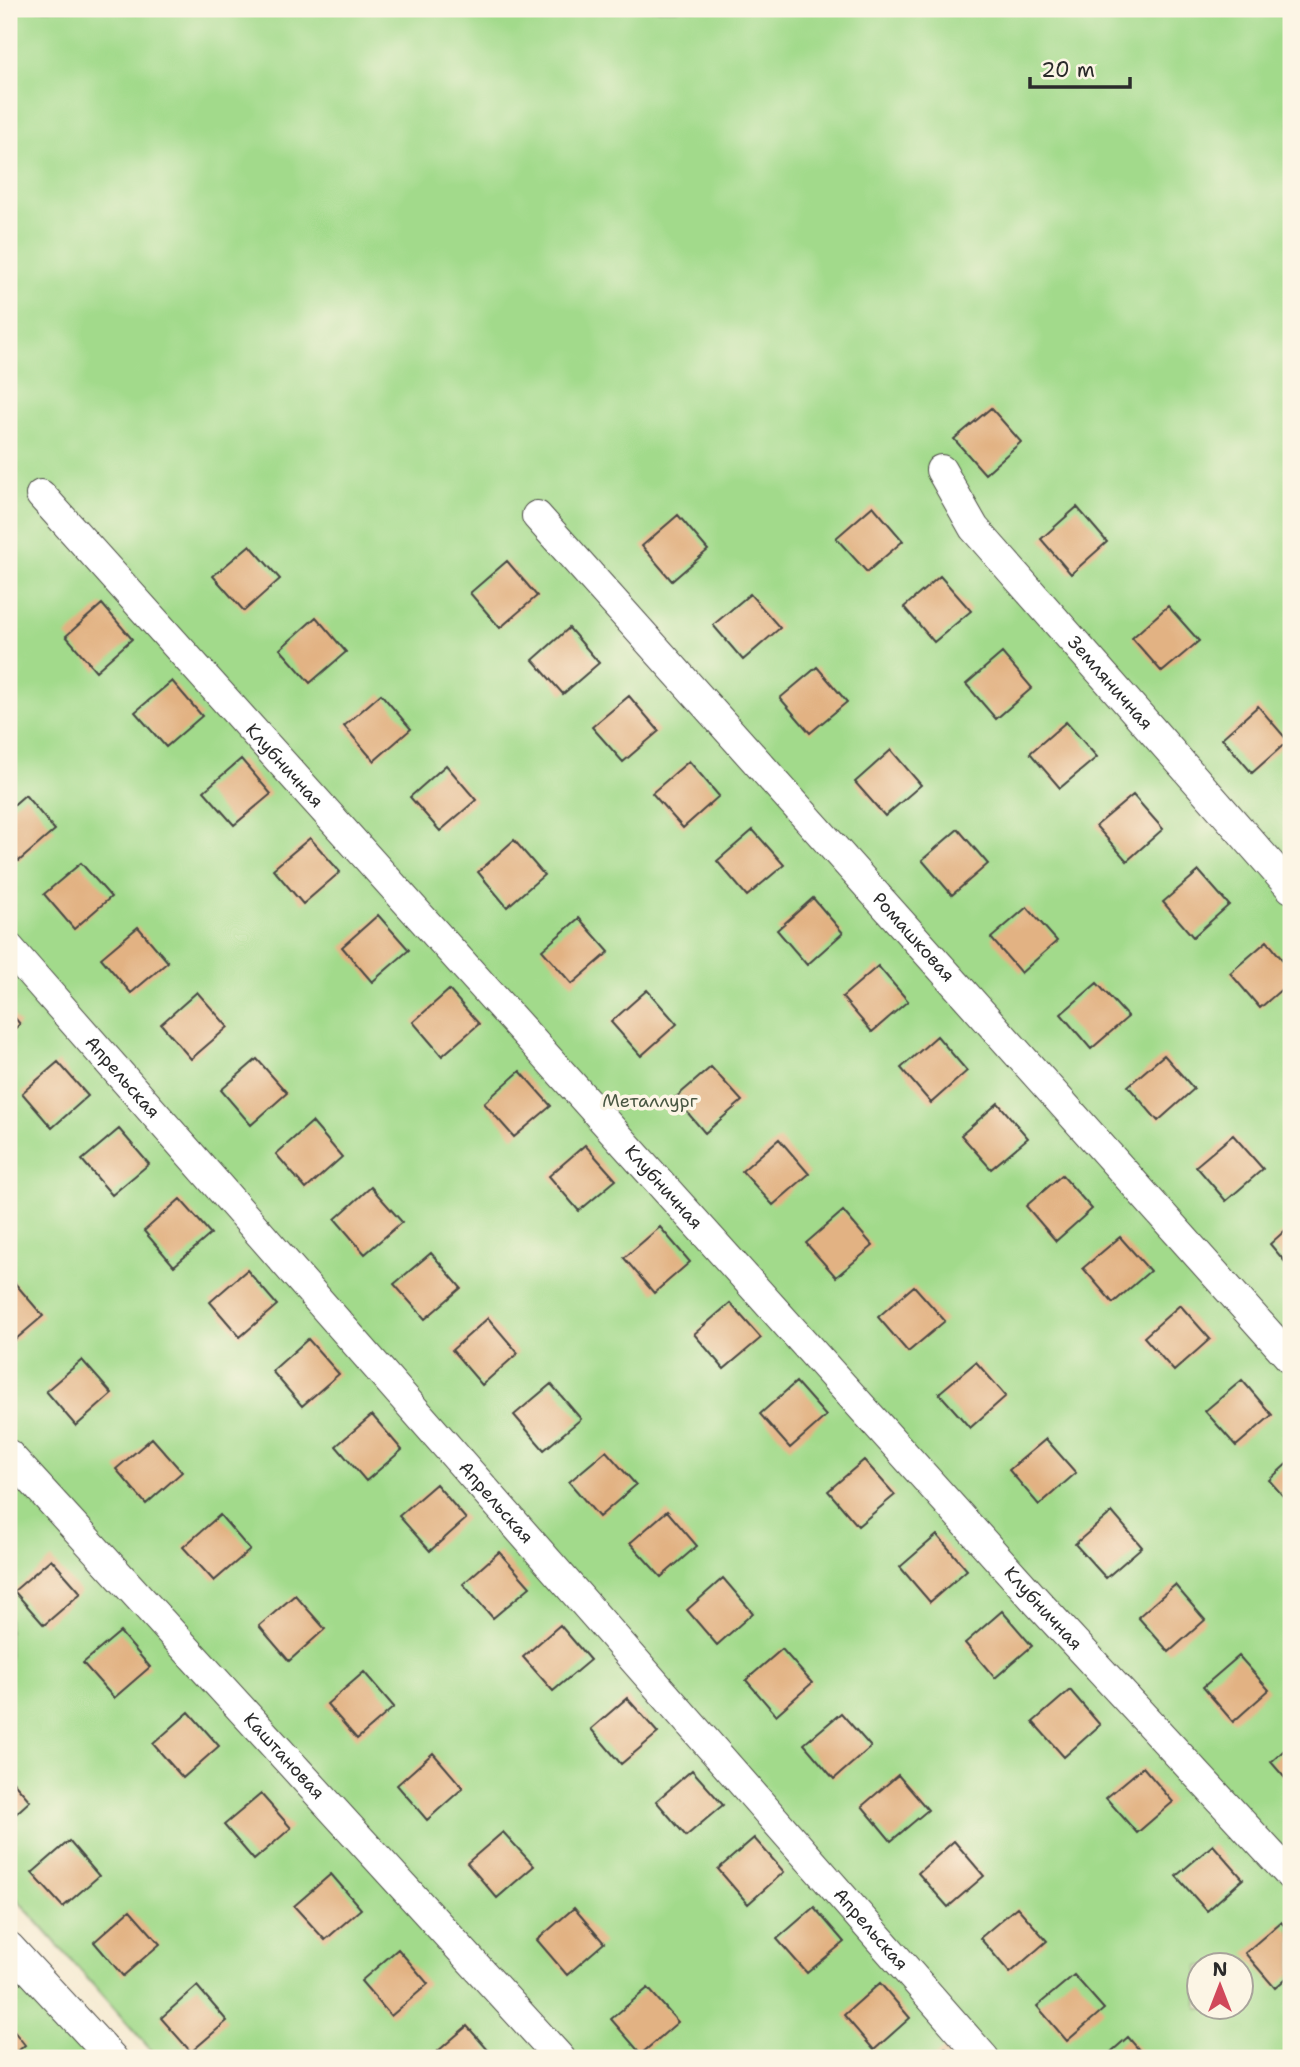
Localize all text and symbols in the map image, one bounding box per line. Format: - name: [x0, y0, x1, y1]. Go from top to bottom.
- scale bar: [1030, 46, 1130, 90]
- text: 20 m: [1041, 56, 1095, 84]
- street label: Земляничная: [1062, 631, 1158, 735]
- street label: Клубничная: [240, 718, 329, 813]
- street label: Ромашковая: [867, 887, 960, 987]
- street label: Апрельская: [80, 1031, 165, 1123]
- park label: Металлург: [602, 1089, 698, 1113]
- street label: Клубничная: [620, 1140, 708, 1234]
- street label: Апрельская: [453, 1456, 539, 1549]
- street label: Клубничная: [999, 1561, 1088, 1655]
- street label: Каштановая: [238, 1708, 330, 1805]
- street label: Апрельская: [828, 1883, 914, 1975]
- north arrow: [1184, 1952, 1254, 2022]
- text: N: [1212, 1957, 1228, 1982]

